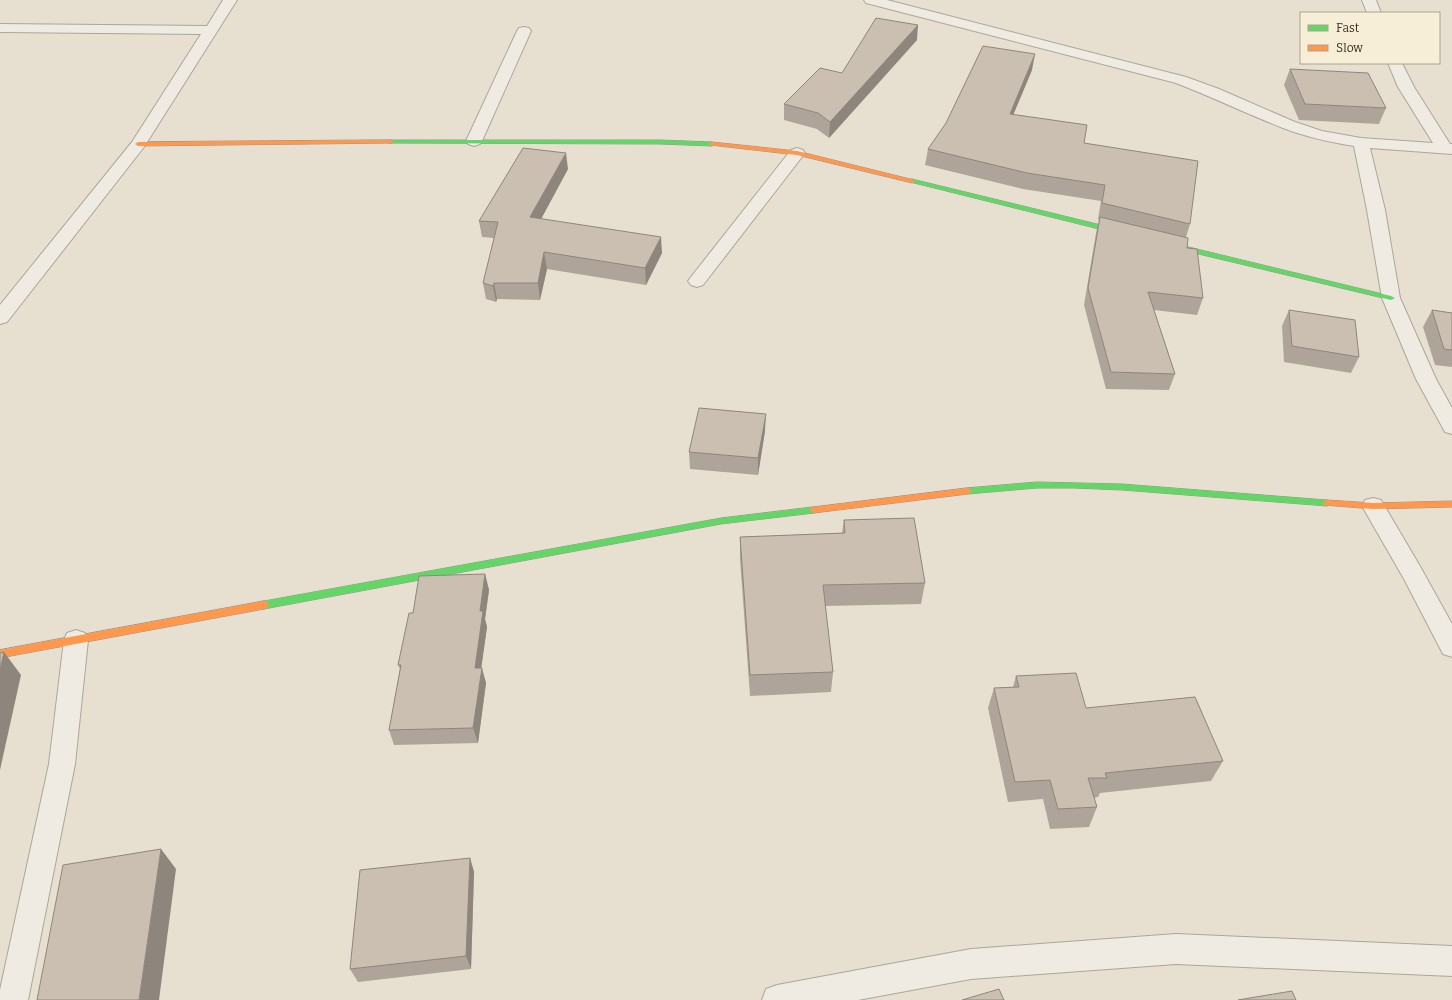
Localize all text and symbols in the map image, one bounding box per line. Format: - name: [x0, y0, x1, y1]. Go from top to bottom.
- legend: [1300, 12, 1440, 64]
- text: Fast: [1336, 21, 1360, 35]
- text: Slow: [1336, 41, 1363, 55]

